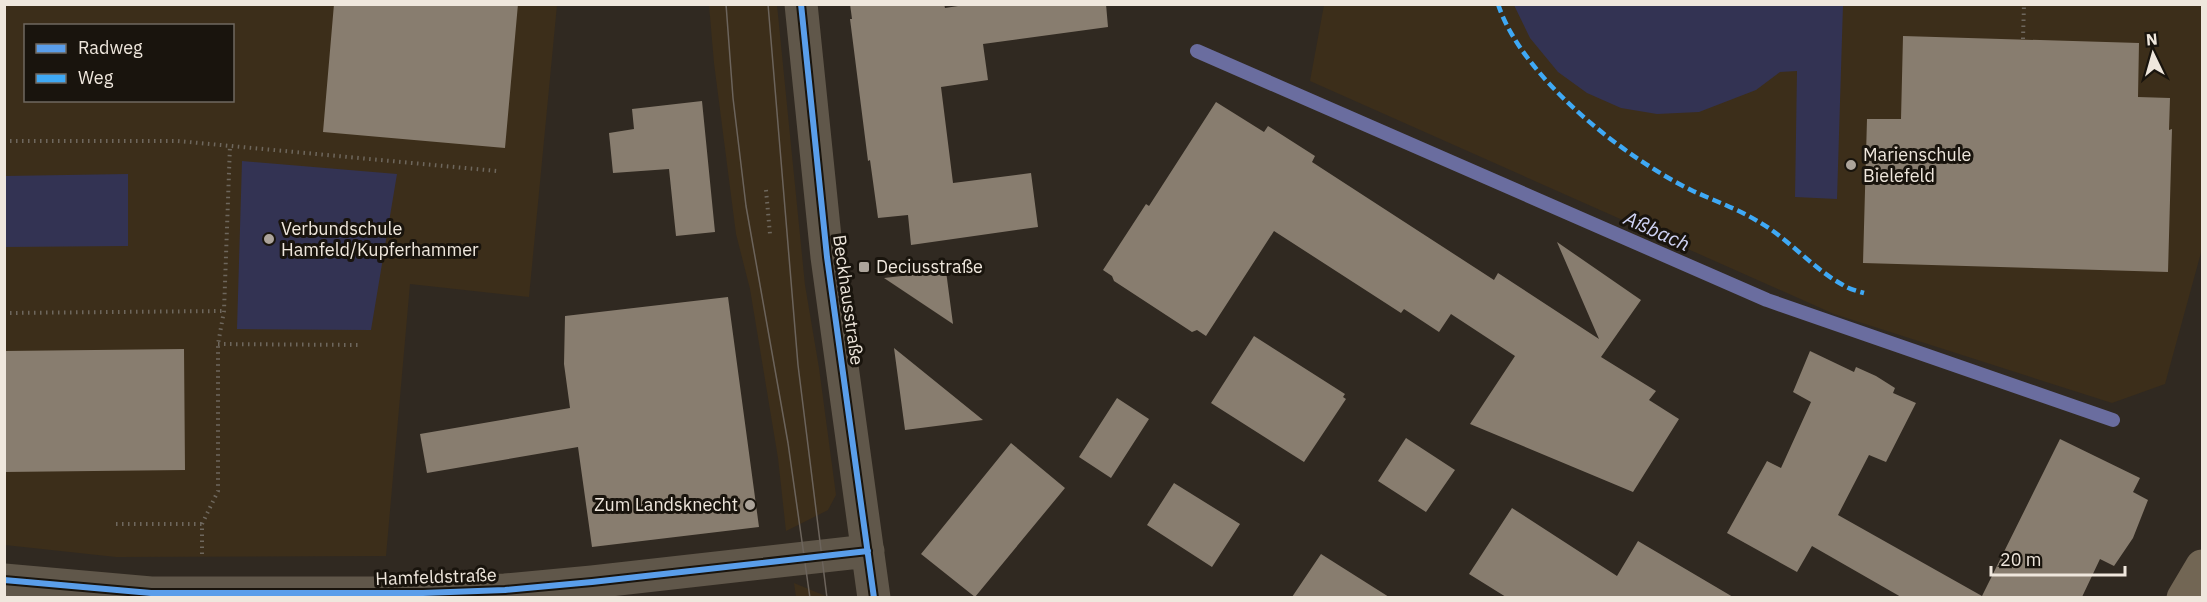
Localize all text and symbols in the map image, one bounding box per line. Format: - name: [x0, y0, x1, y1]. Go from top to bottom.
- legend: [24, 24, 234, 102]
- north arrow: [2123, 24, 2183, 84]
- text: N: [2145, 29, 2158, 50]
- text: Radweg: [78, 36, 143, 59]
- text: Weg: [78, 66, 114, 89]
- place label: Marienschule Bielefeld: [1863, 143, 1972, 187]
- marker: Marienschule Bielefeld: [1844, 158, 1858, 172]
- water label: Aßbach: [1619, 204, 1694, 257]
- place label: Verbundschule Hamfeld/Kupferhammer: [281, 217, 479, 261]
- marker: Verbundschule Hamfeld/Kupferhammer: [262, 232, 276, 246]
- street label: Beckhausstraße: [828, 233, 869, 367]
- place label: Deciusstraße: [876, 255, 983, 278]
- marker: Deciusstraße: [857, 260, 871, 274]
- place label: Zum Landsknecht: [594, 493, 738, 516]
- marker: Zum Landsknecht: [743, 498, 757, 512]
- scale bar: [1991, 539, 2124, 577]
- text: 20 m: [2000, 548, 2042, 571]
- street label: Hamfeldstraße: [375, 563, 497, 590]

